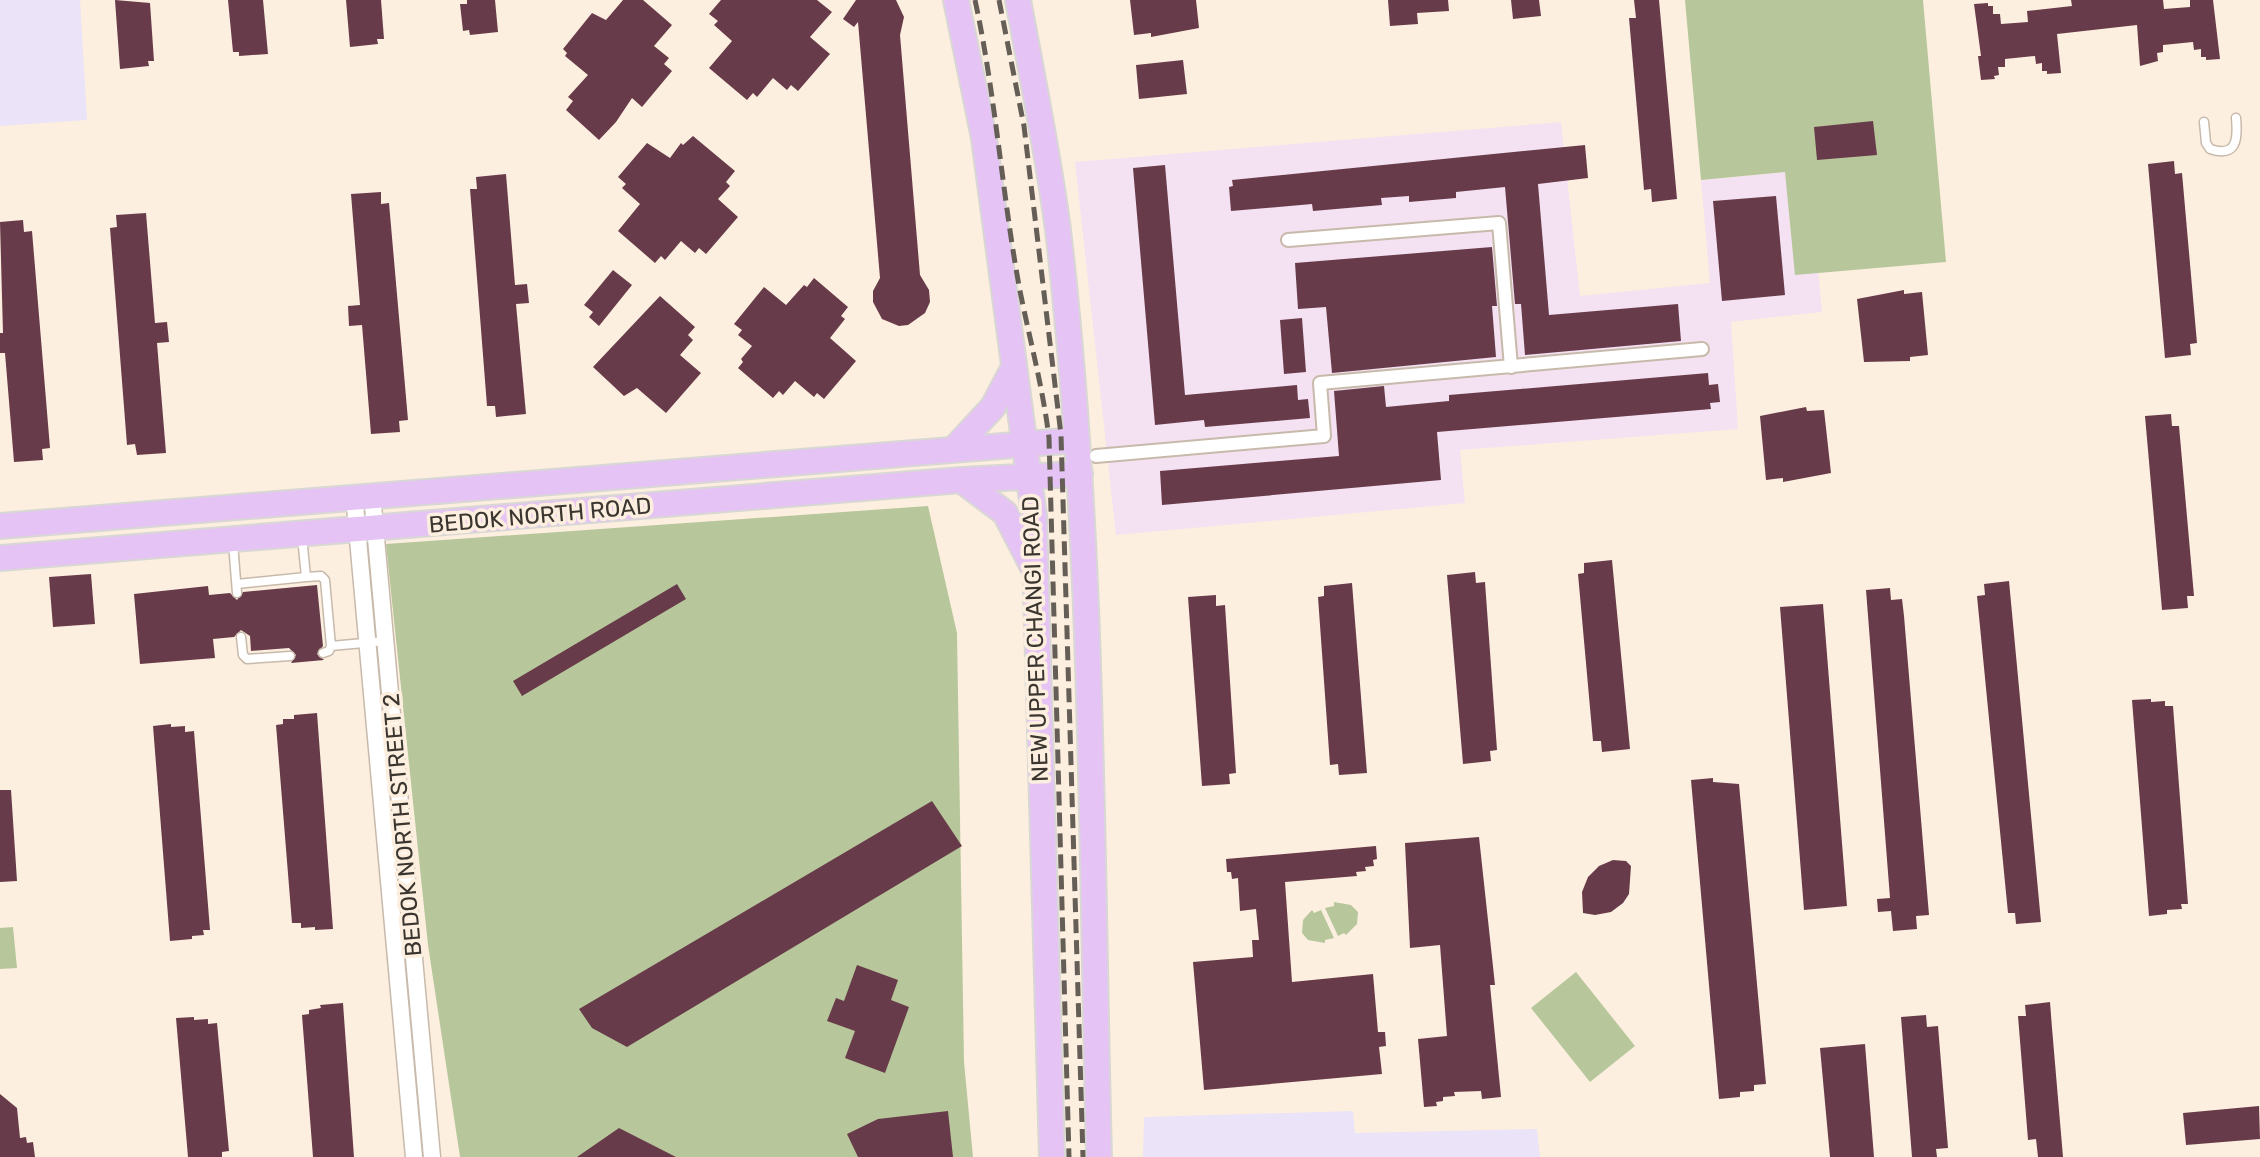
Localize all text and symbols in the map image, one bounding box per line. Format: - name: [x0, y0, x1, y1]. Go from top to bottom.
- street label: BEDOK NORTH ROAD: [428, 491, 652, 539]
- street label: NEW UPPER CHANGI ROAD: [1016, 496, 1054, 782]
- street label: BEDOK NORTH STREET 2: [377, 692, 427, 958]

